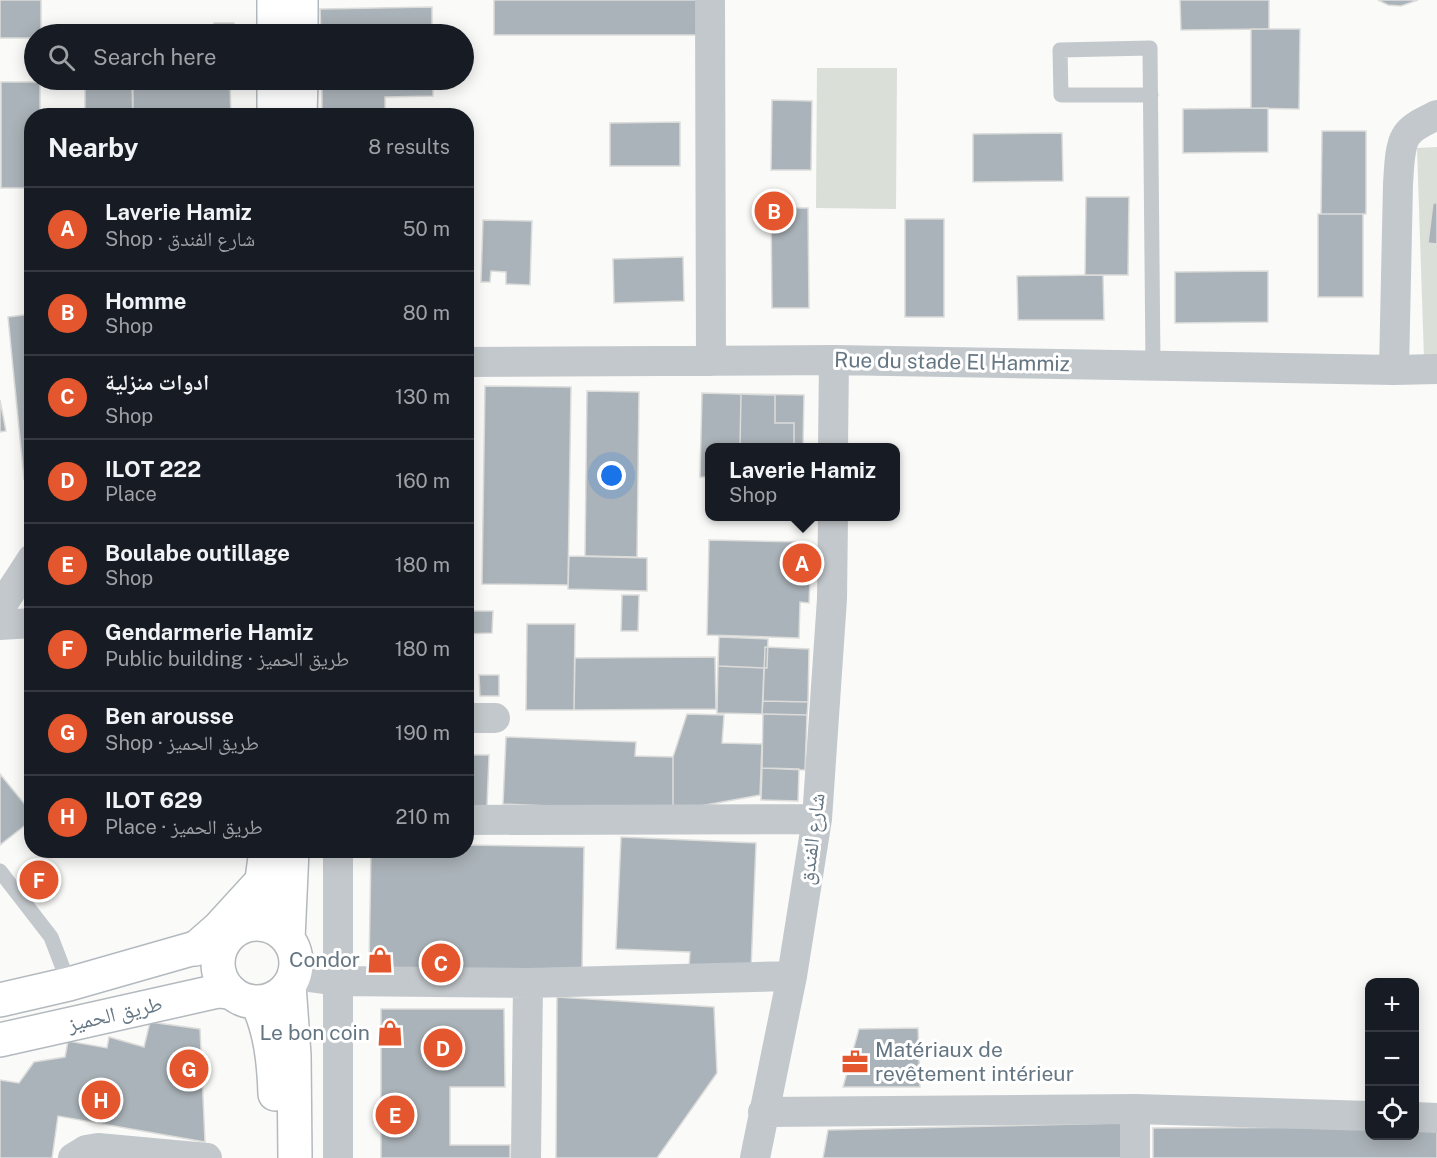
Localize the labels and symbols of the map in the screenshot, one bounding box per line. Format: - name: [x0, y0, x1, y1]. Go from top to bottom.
- pin: B: [754, 188, 794, 234]
- street label: Rue du stade El Hammiz: [834, 347, 1070, 376]
- your location: [597, 461, 626, 490]
- pin: A: [782, 540, 822, 586]
- street label: شارع الفندق: [793, 792, 831, 886]
- pin: F: [20, 858, 58, 902]
- pin: C: [422, 940, 460, 986]
- shop icon: Condor: [365, 945, 395, 975]
- place label: Condor: [289, 947, 360, 972]
- street label: طريق الحميز: [64, 991, 165, 1038]
- shop icon: Le bon coin: [375, 1018, 405, 1048]
- place label: Le bon coin: [259, 1020, 370, 1045]
- pin: D: [424, 1026, 462, 1070]
- place label: Matériaux de revêtement intérieur: [875, 1037, 1074, 1086]
- pin: G: [170, 1046, 208, 1092]
- office icon: Matériaux de revêtement intérieur: [840, 1047, 870, 1077]
- pin: H: [82, 1078, 120, 1122]
- pin: E: [376, 1092, 414, 1138]

